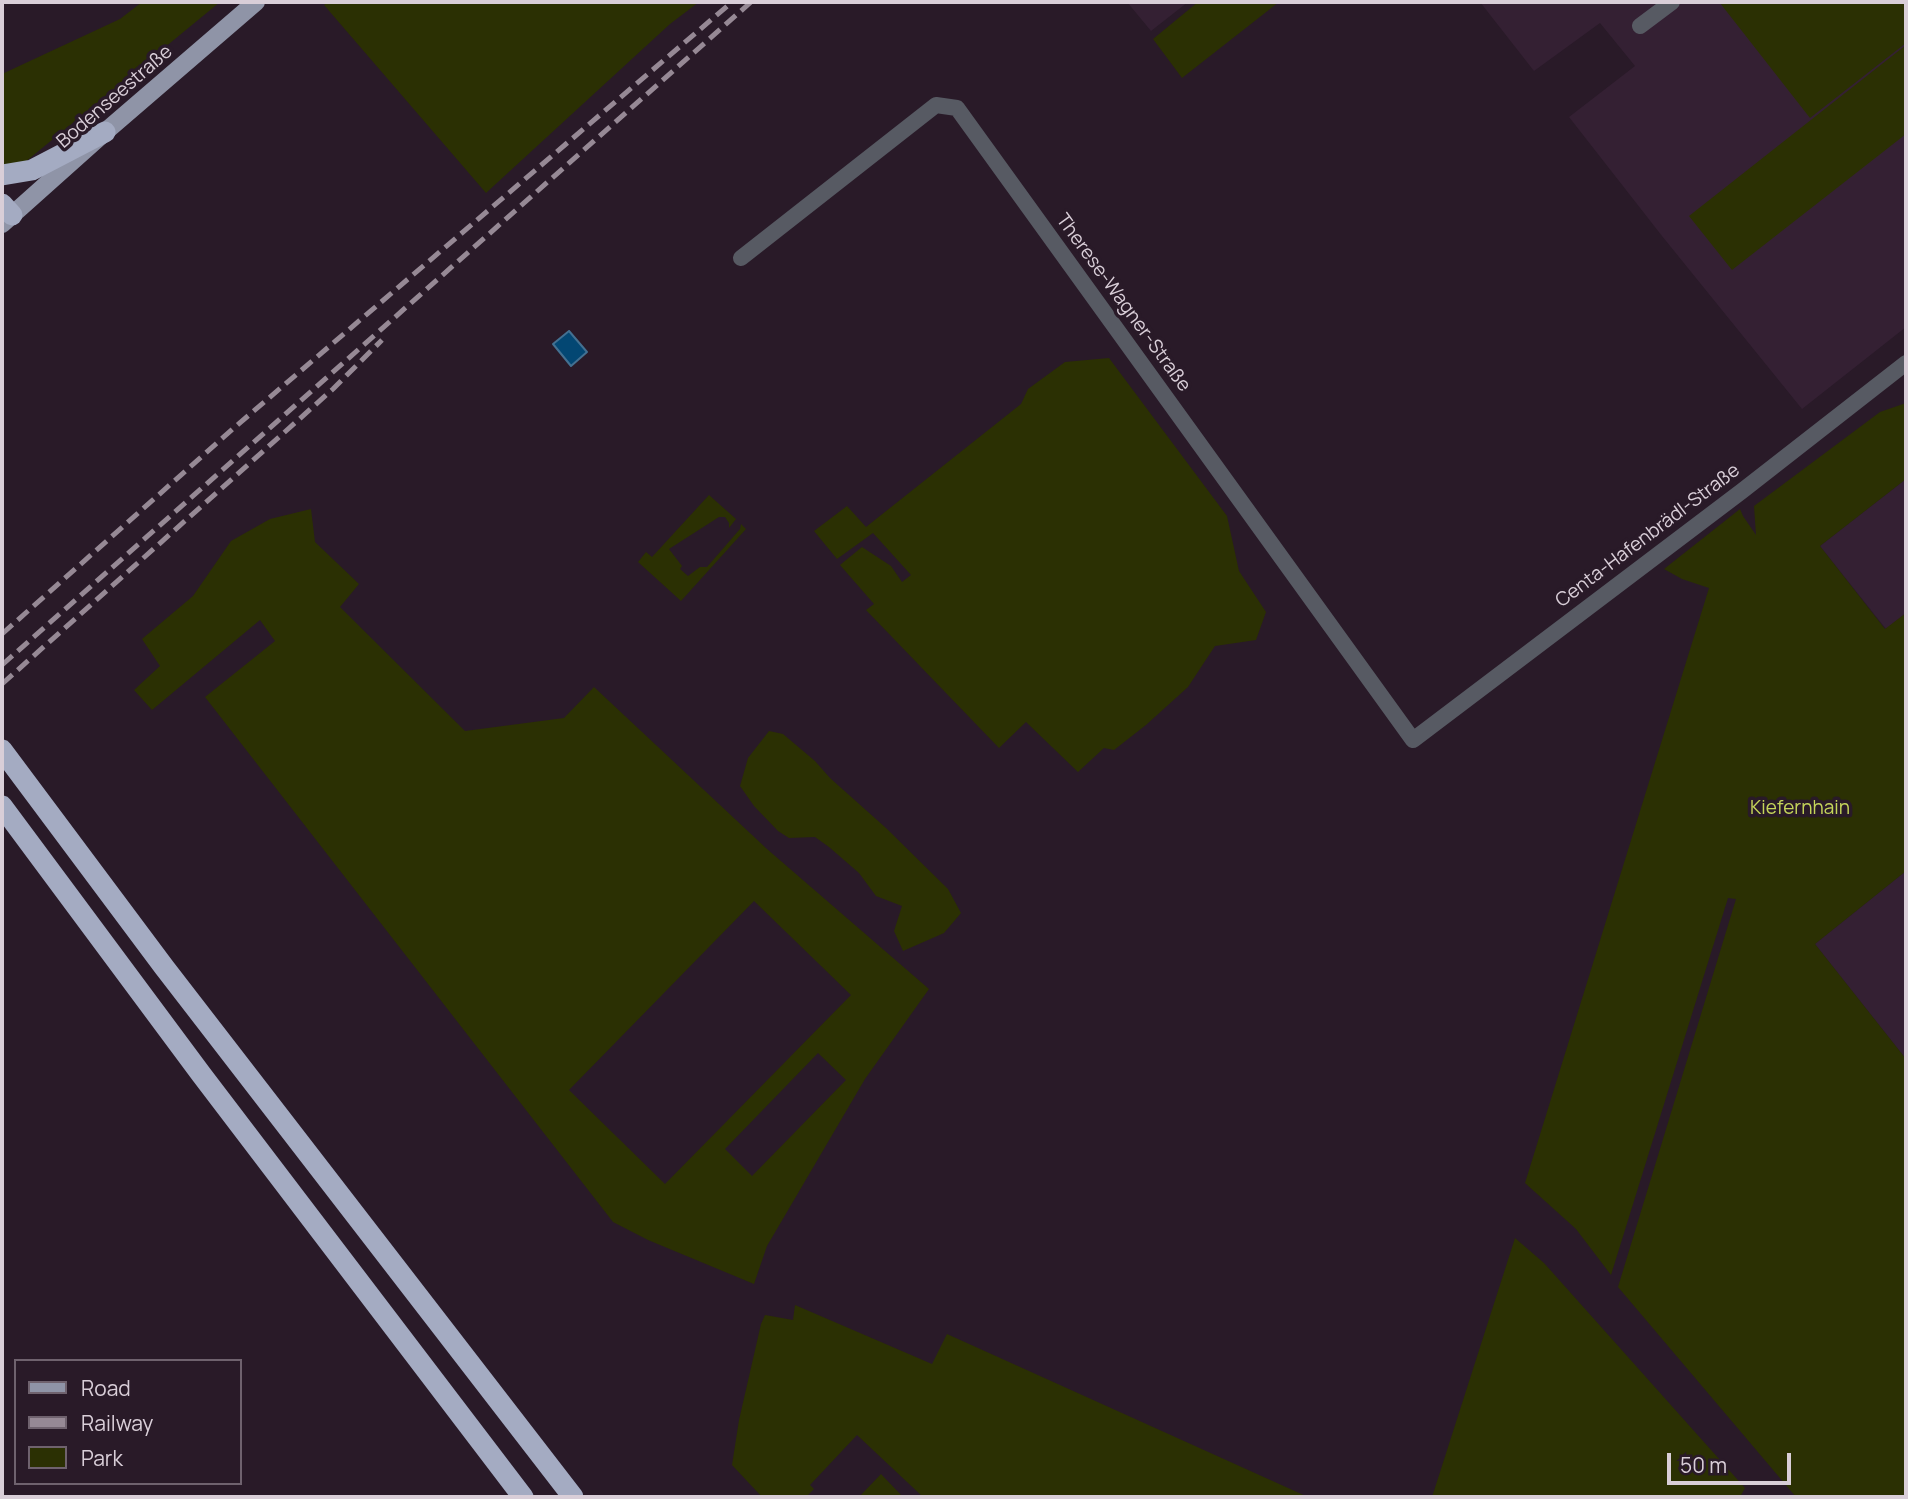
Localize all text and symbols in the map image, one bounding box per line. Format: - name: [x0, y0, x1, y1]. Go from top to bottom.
- street label: Bodenseestraße: [53, 41, 177, 153]
- street label: Therese-Wagner-Straße: [1051, 210, 1195, 396]
- street label: Centa-Hafenbrädl-Straße: [1551, 459, 1745, 613]
- park label: Kiefernhain: [1750, 798, 1850, 820]
- legend: [14, 1359, 242, 1485]
- text: Road: [81, 1374, 131, 1402]
- text: Railway: [81, 1409, 153, 1437]
- scale bar: [1670, 1440, 1794, 1484]
- text: Park: [81, 1444, 123, 1472]
- text: 50 m: [1680, 1451, 1727, 1479]

